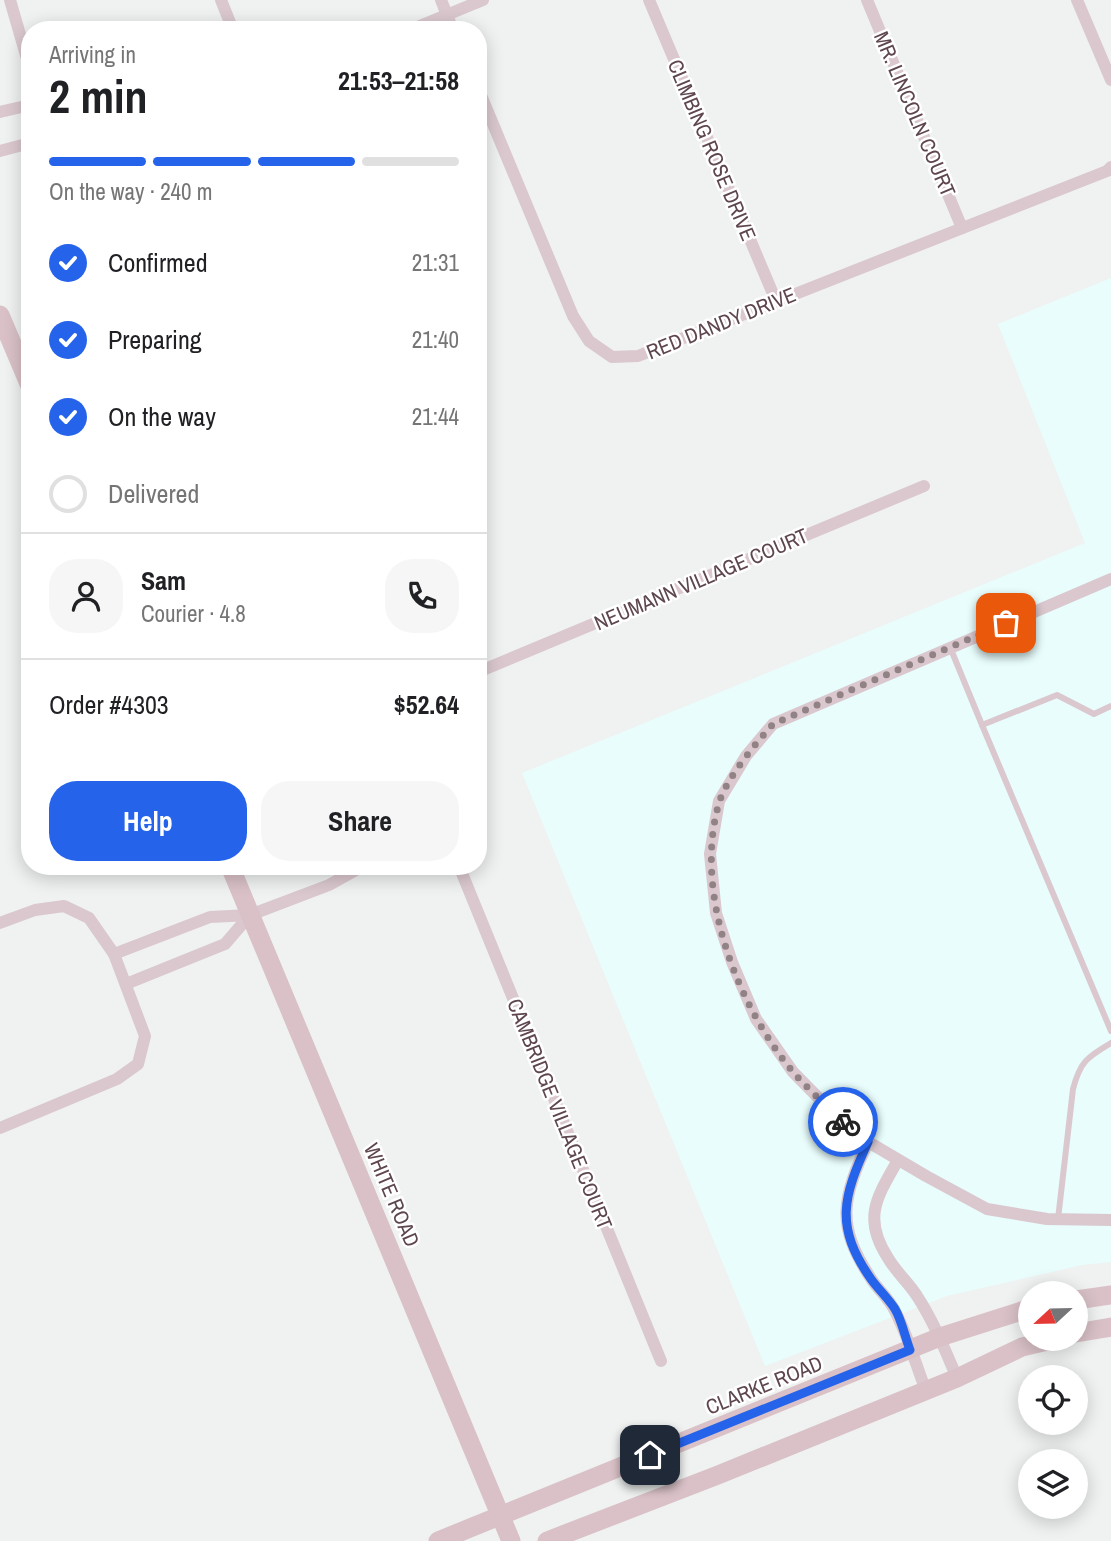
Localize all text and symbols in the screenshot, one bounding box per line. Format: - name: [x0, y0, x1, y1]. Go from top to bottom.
- street label: MR. LINCOLN COURT: [867, 27, 963, 201]
- text: Arriving in: [49, 39, 136, 70]
- street label: CLIMBING ROSE DRIVE: [661, 55, 763, 245]
- text: 21:53–21:58: [338, 63, 459, 98]
- text: 2 min: [49, 65, 148, 127]
- text: On the way · 240 m: [49, 176, 213, 207]
- icon: check: [49, 244, 87, 282]
- text: Confirmed: [108, 245, 208, 280]
- text: 21:31: [412, 247, 459, 278]
- street label: RED DANDY DRIVE: [642, 280, 800, 366]
- icon: check: [49, 321, 87, 359]
- text: Preparing: [108, 322, 202, 357]
- text: 21:40: [412, 324, 459, 355]
- icon: check: [49, 398, 87, 436]
- text: On the way: [108, 399, 216, 434]
- text: 21:44: [412, 401, 459, 432]
- text: Delivered: [108, 476, 199, 511]
- street label: NEUMANN VILLAGE COURT: [590, 521, 813, 637]
- button: person: [49, 559, 123, 633]
- button: phone: [385, 559, 459, 633]
- text: Sam: [141, 563, 186, 598]
- pin: [976, 593, 1036, 653]
- text: Courier · 4.8: [141, 598, 246, 629]
- icon: bag: [987, 604, 1025, 642]
- text: Order #4303: [49, 687, 169, 722]
- text: $52.64: [394, 687, 459, 722]
- button: Help: [49, 781, 247, 861]
- button: Share: [261, 781, 459, 861]
- street label: CAMBRIDGE VILLAGE COURT: [500, 994, 620, 1234]
- courier: [808, 1087, 878, 1157]
- icon: bike: [824, 1103, 862, 1141]
- street label: WHITE ROAD: [357, 1139, 427, 1251]
- north arrow: [1018, 1281, 1088, 1351]
- map controls: [1018, 1281, 1088, 1519]
- street label: CLARKE ROAD: [701, 1348, 827, 1422]
- button: locate: [1018, 1365, 1088, 1435]
- pin: [620, 1425, 680, 1485]
- icon: home: [631, 1436, 669, 1474]
- button: layers: [1018, 1449, 1088, 1519]

